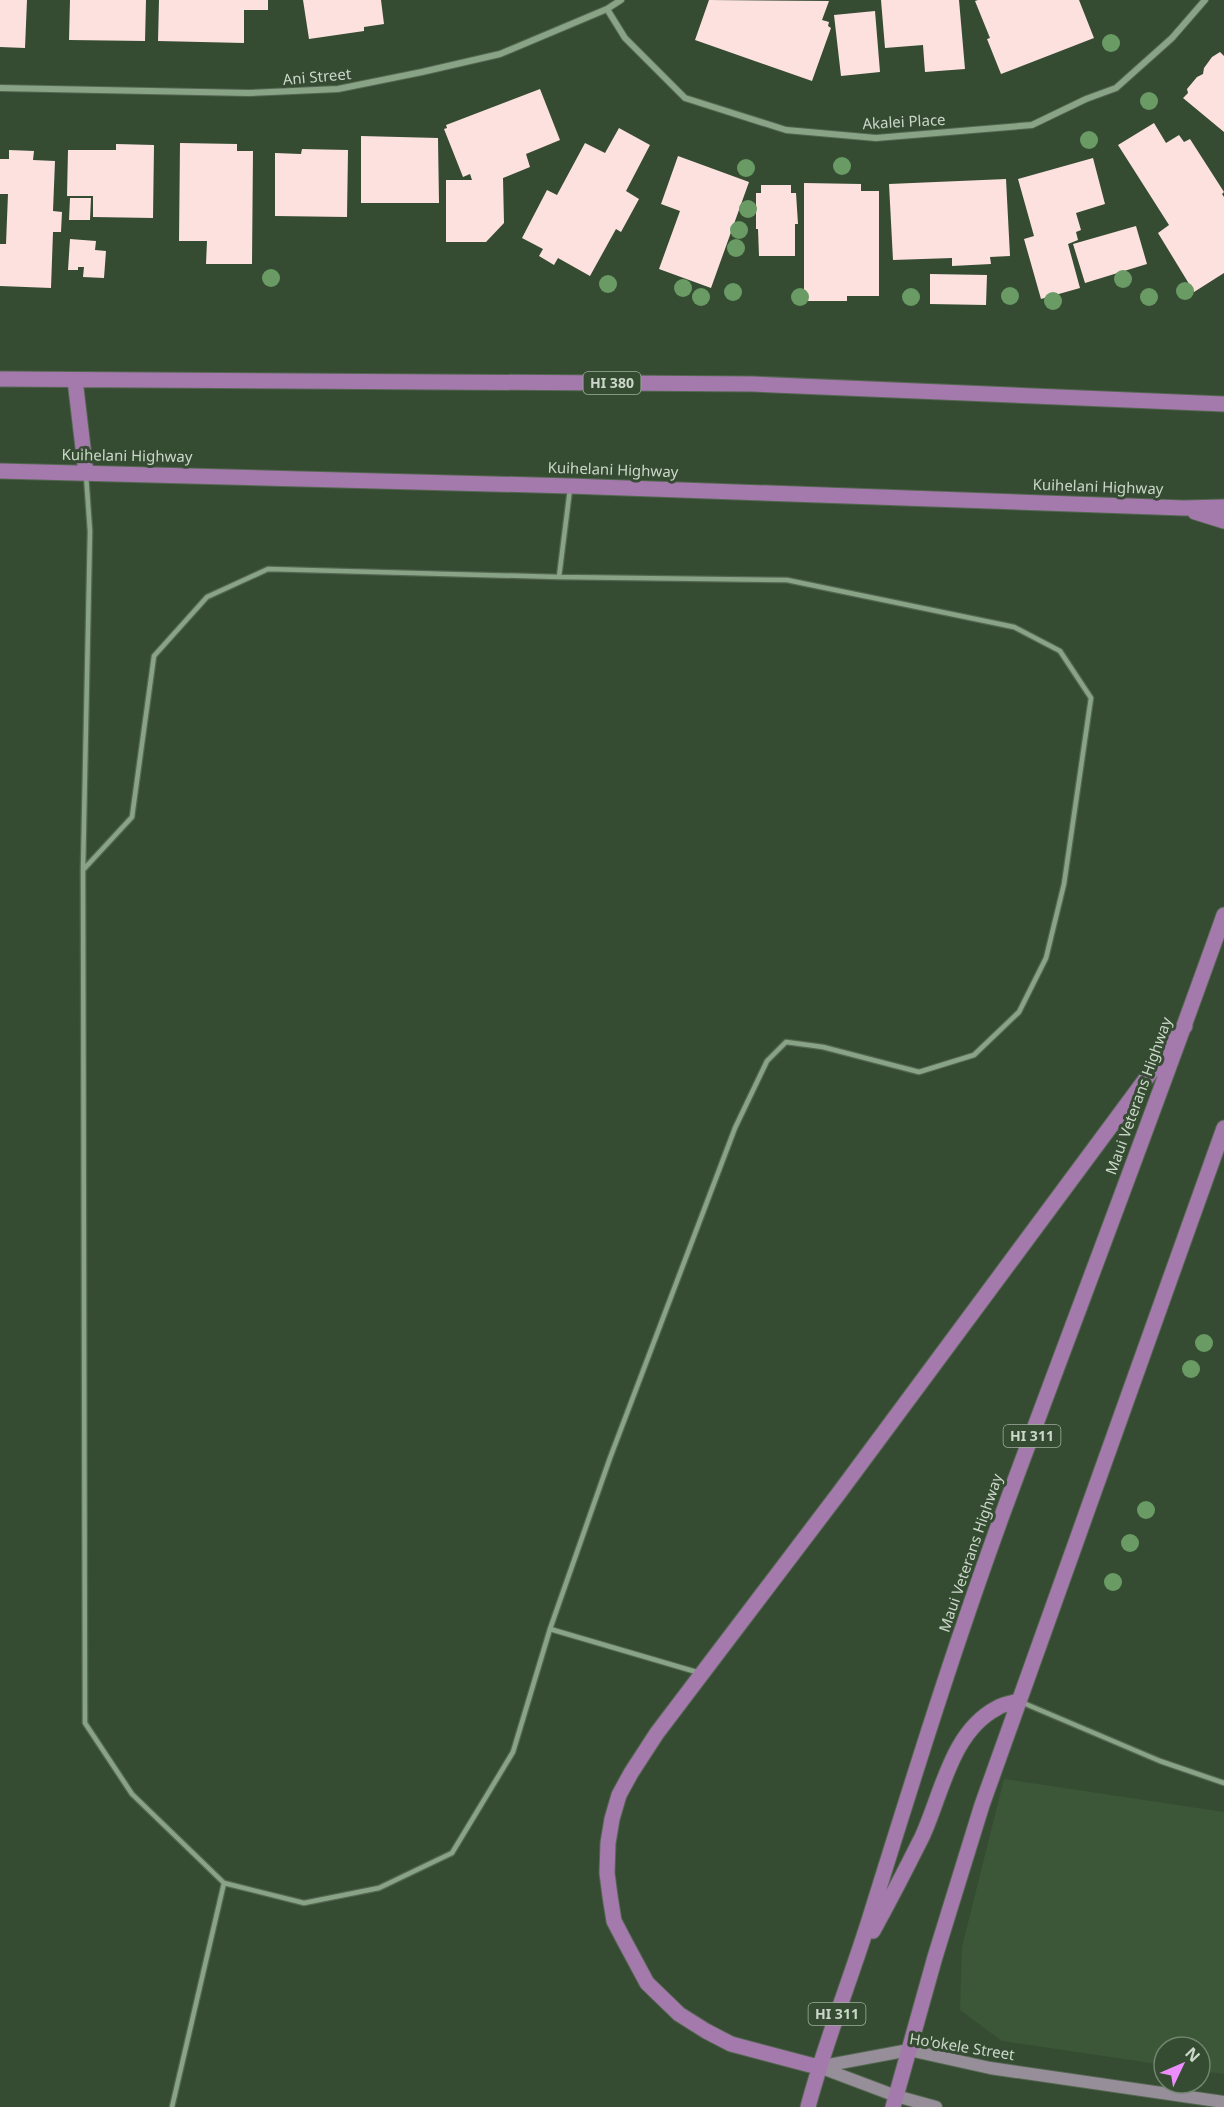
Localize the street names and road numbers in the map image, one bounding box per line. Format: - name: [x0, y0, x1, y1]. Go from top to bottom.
- street label: Ani Street: [282, 63, 352, 89]
- street label: Akalei Place: [862, 109, 946, 133]
- road number: HI 380: [584, 372, 640, 394]
- street label: Kuihelani Highway: [61, 444, 193, 466]
- street label: Kuihelani Highway: [547, 457, 679, 481]
- street label: Kuihelani Highway: [1032, 474, 1164, 498]
- street label: Maui Veterans Highway: [1100, 1014, 1176, 1177]
- road number: HI 311: [1004, 1425, 1060, 1447]
- street label: Maui Veterans Highway: [934, 1471, 1007, 1634]
- road number: HI 311: [808, 2003, 866, 2025]
- street label: Ho'okele Street: [908, 2028, 1017, 2064]

